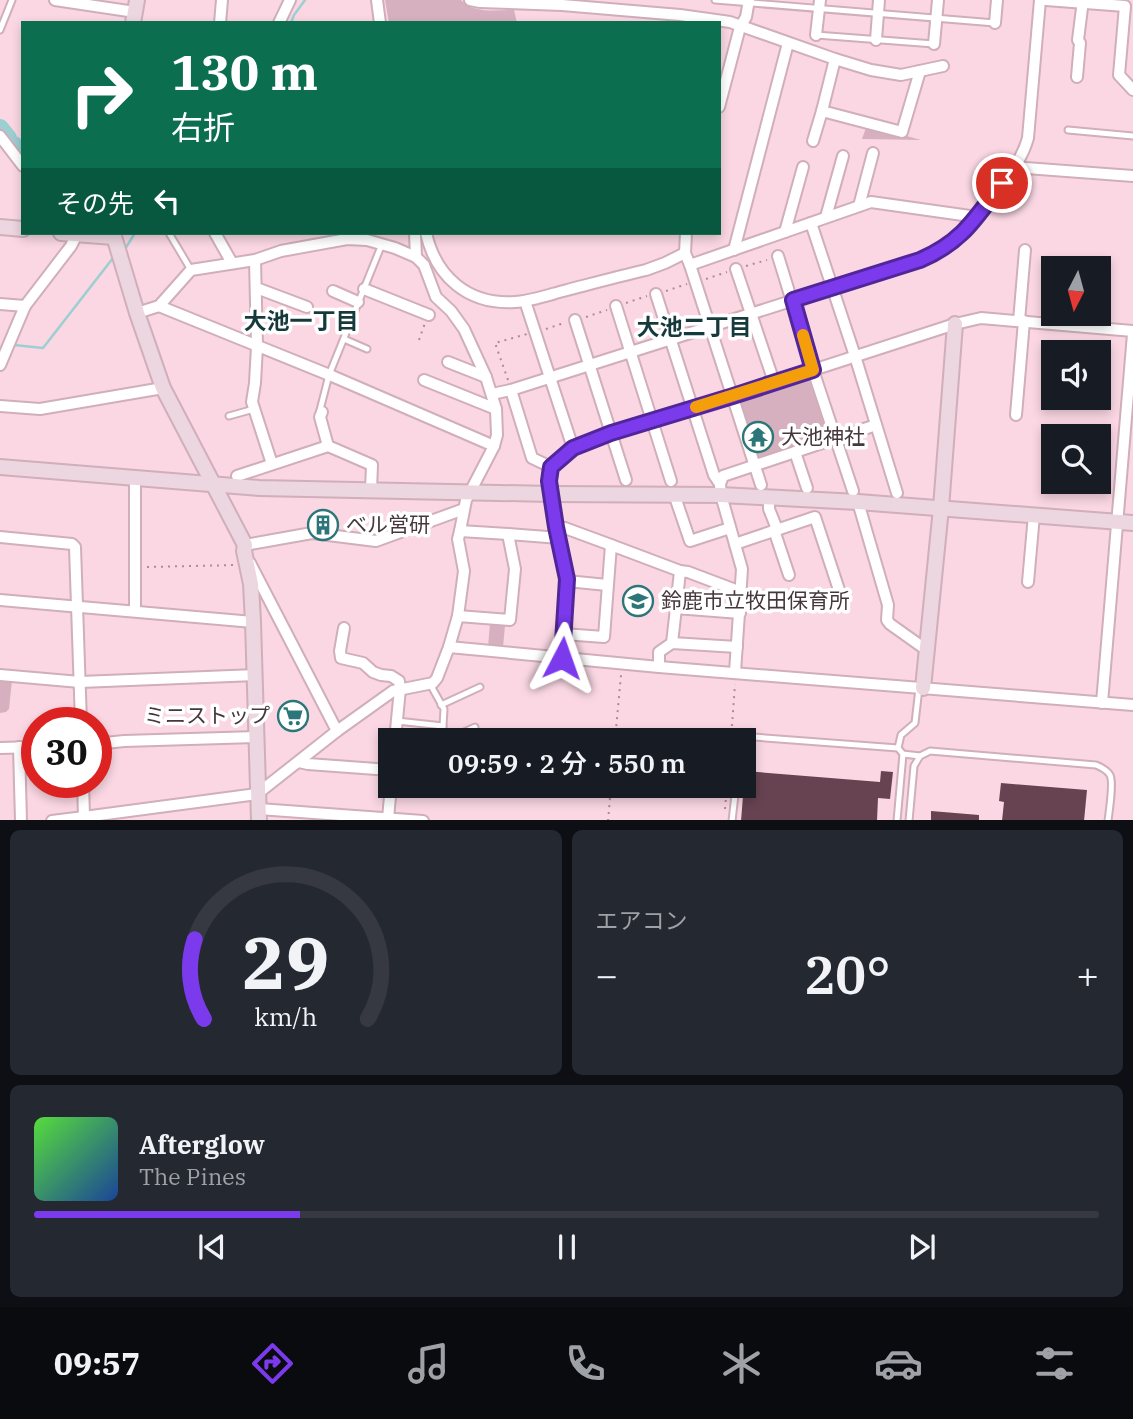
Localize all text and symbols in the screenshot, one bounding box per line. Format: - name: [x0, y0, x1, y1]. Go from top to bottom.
- text: 130 m: [171, 40, 318, 103]
- icon: right: [56, 49, 147, 140]
- text: 右折: [171, 106, 235, 148]
- pin: [972, 153, 1032, 213]
- icon: arrive: [983, 164, 1021, 202]
- icon: left: [148, 182, 186, 220]
- text: その先: [56, 186, 134, 220]
- north arrow: [1041, 256, 1111, 326]
- map controls: [1041, 256, 1111, 494]
- district label: 大池一丁目: [244, 305, 359, 335]
- district label: 大池二丁目: [637, 311, 752, 341]
- button: sound: [1041, 340, 1111, 410]
- temple icon: 大池神社: [741, 420, 775, 454]
- place label: 大池神社: [781, 422, 865, 450]
- button: search: [1041, 424, 1111, 494]
- building icon: べル営研: [306, 508, 340, 542]
- place label: べル営研: [346, 510, 430, 538]
- school or university icon: 鈴鹿市立牧田保育所: [621, 584, 655, 618]
- place label: 鈴鹿市立牧田保育所: [661, 586, 850, 614]
- position arrow: [525, 621, 599, 695]
- supermarket icon: ミニストップ: [276, 699, 310, 733]
- place label: ミニストップ: [144, 701, 270, 729]
- speed limit sign: 30: [21, 707, 112, 798]
- text: 09:59 · 2 分 · 550 m: [448, 746, 686, 780]
- text: エアコン: [596, 905, 688, 935]
- text: 29: [242, 914, 329, 1009]
- text: 20°: [804, 941, 891, 1008]
- text: −: [596, 950, 618, 999]
- text: +: [1076, 950, 1099, 999]
- text: km/h: [254, 999, 317, 1032]
- text: Afterglow: [139, 1127, 265, 1161]
- text: The Pines: [139, 1161, 246, 1191]
- icon: previous: [193, 1228, 231, 1266]
- icon: pause: [548, 1228, 586, 1266]
- icon: next: [903, 1228, 941, 1266]
- icon: directions: [248, 1339, 297, 1388]
- icon: music: [404, 1339, 453, 1388]
- icon: phone: [561, 1339, 610, 1388]
- icon: climate: [717, 1339, 766, 1388]
- icon: car: [874, 1339, 923, 1388]
- icon: filters: [1030, 1339, 1079, 1388]
- text: 09:57: [54, 1342, 140, 1384]

